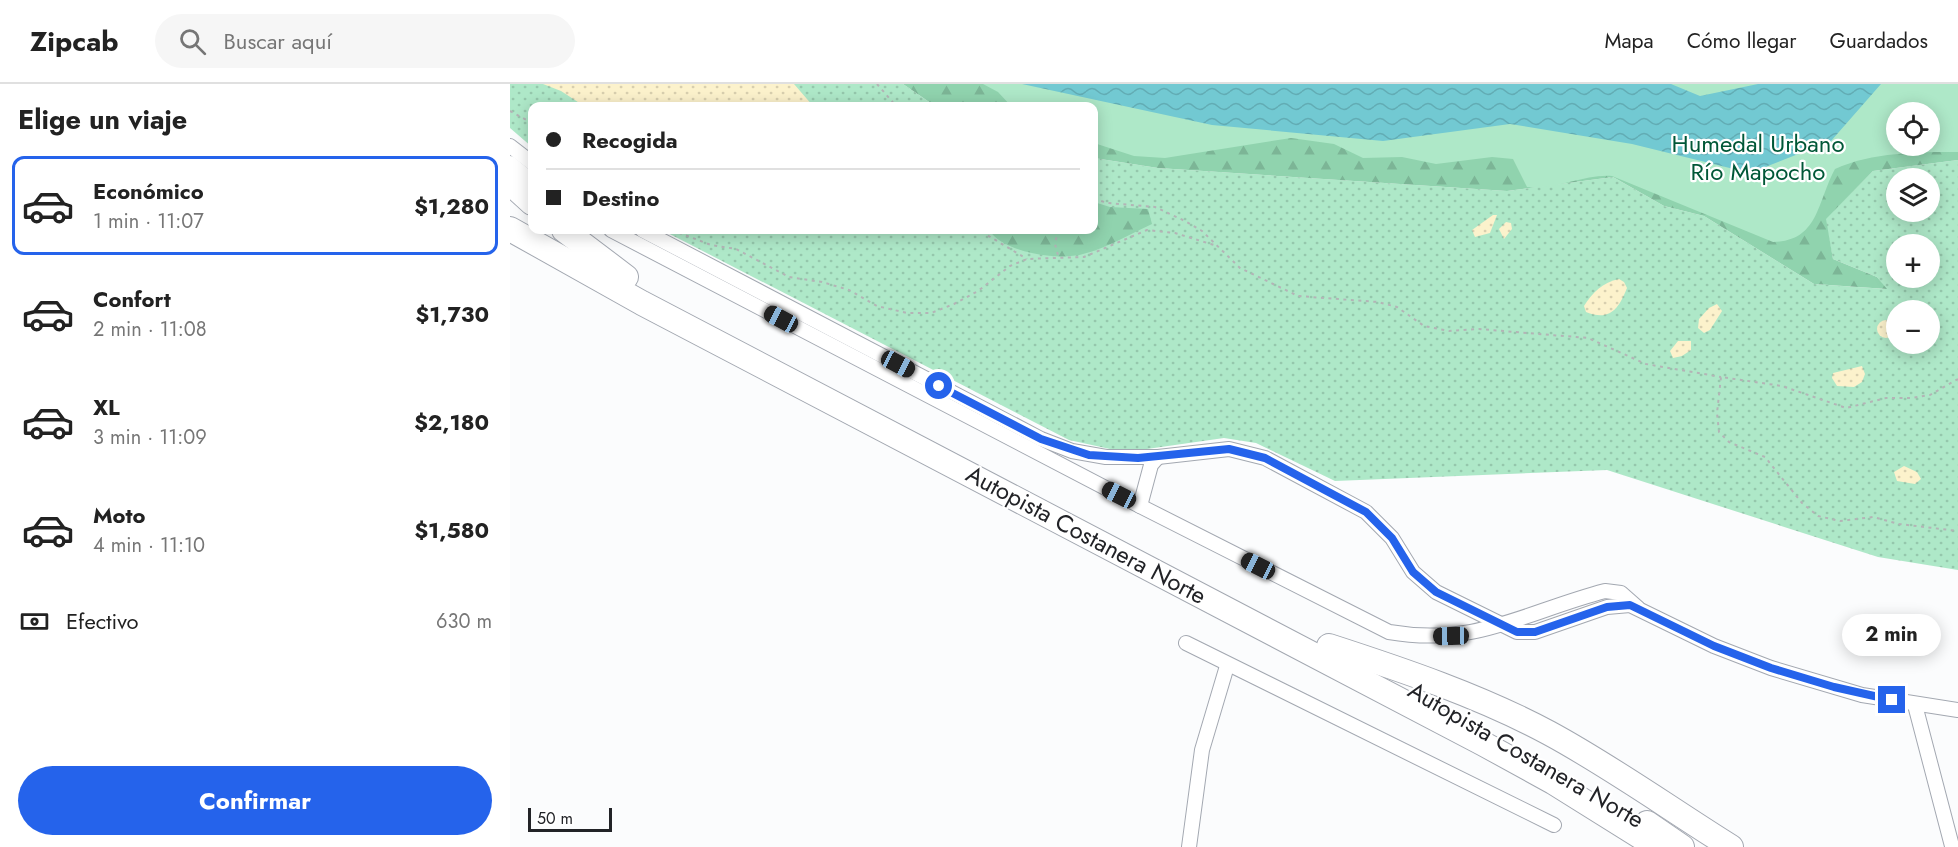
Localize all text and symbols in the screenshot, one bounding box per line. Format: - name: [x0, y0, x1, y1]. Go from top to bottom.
- search box: [155, 14, 575, 68]
- text: Zipcab: [30, 21, 119, 62]
- icon: search: [176, 25, 209, 58]
- text: Buscar aquí: [224, 25, 332, 57]
- text: Mapa: [1604, 26, 1654, 56]
- text: Cómo llegar: [1687, 26, 1796, 56]
- text: Guardados: [1829, 26, 1928, 56]
- text: Elige un viaje: [18, 100, 187, 139]
- map controls: [1886, 102, 1940, 354]
- button: locate: [1886, 102, 1940, 156]
- text: Recogida: [582, 124, 678, 156]
- park label: Humedal Urbano Río Mapocho: [1672, 126, 1844, 189]
- button: layers: [1886, 168, 1940, 222]
- text: Económico: [93, 175, 204, 207]
- icon: car: [21, 179, 75, 233]
- text: Destino: [582, 182, 659, 214]
- text: $1,280: [414, 190, 489, 222]
- text: 1 min · 11:07: [93, 207, 204, 236]
- button: +: [1886, 234, 1940, 288]
- text: Confort: [93, 283, 171, 315]
- icon: car: [21, 287, 75, 341]
- text: $1,730: [415, 298, 489, 330]
- button: −: [1886, 300, 1940, 354]
- car: [761, 303, 801, 335]
- text: 2 min · 11:08: [93, 315, 207, 344]
- car: [878, 348, 918, 380]
- route start: [925, 372, 952, 399]
- text: XL: [93, 391, 120, 423]
- icon: car: [21, 395, 75, 449]
- text: $2,180: [414, 406, 489, 438]
- text: 3 min · 11:09: [93, 423, 207, 452]
- street label: Autopista Costanera Norte: [960, 456, 1213, 613]
- car: [1099, 479, 1139, 511]
- text: Moto: [93, 499, 146, 531]
- icon: car: [21, 503, 75, 557]
- text: $1,580: [414, 514, 489, 546]
- text: 4 min · 11:10: [93, 531, 205, 560]
- car: [1238, 550, 1278, 582]
- icon: cash: [18, 605, 51, 638]
- text: Efectivo: [66, 605, 139, 637]
- text: 630 m: [436, 607, 492, 636]
- callout: 2 min: [1842, 613, 1942, 655]
- text: 2 min: [1865, 620, 1918, 649]
- car: [1433, 627, 1469, 645]
- street label: Autopista Costanera Norte: [1402, 673, 1651, 837]
- route end: [1878, 686, 1905, 713]
- button: Confirmar: [18, 766, 492, 835]
- scale bar: [528, 805, 612, 832]
- text: 50 m: [537, 807, 573, 830]

